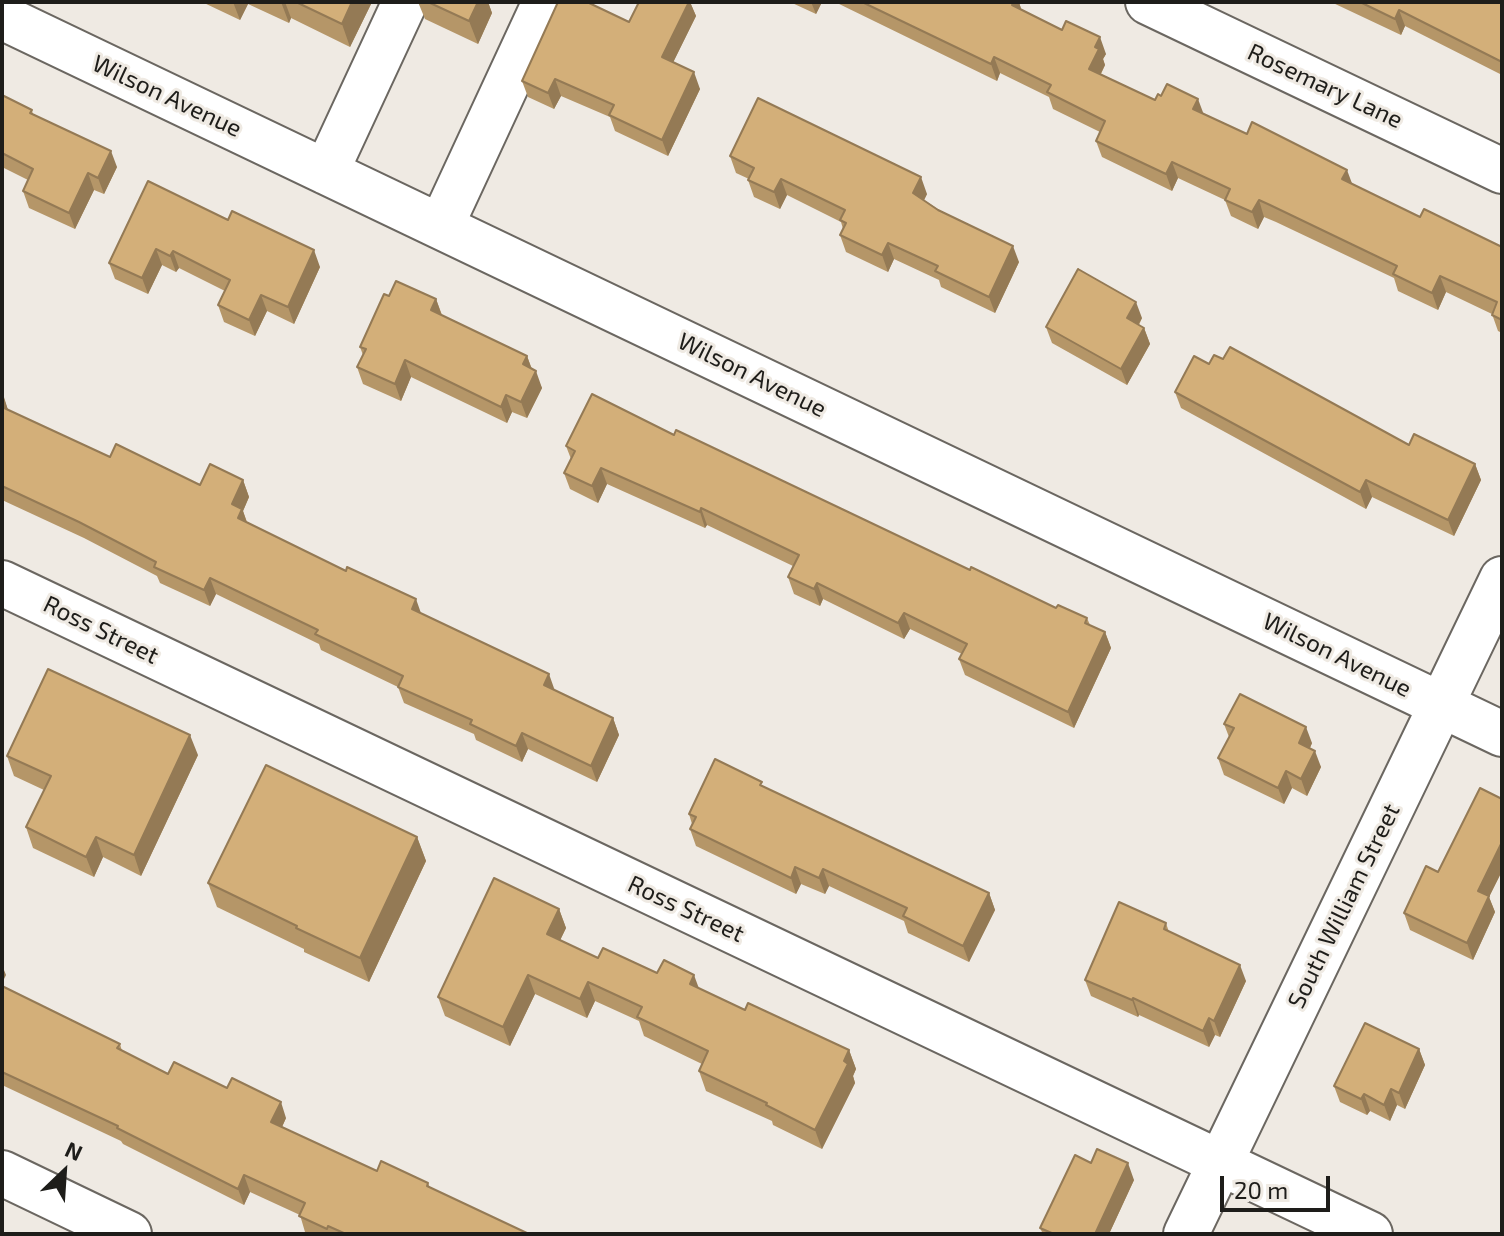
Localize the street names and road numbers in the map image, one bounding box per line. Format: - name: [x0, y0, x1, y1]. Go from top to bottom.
- street label: Rosemary Lane: [1243, 38, 1407, 134]
- street label: Wilson Avenue: [88, 49, 246, 143]
- street label: Wilson Avenue: [673, 327, 831, 423]
- street label: Ross Street: [39, 590, 163, 670]
- street label: Wilson Avenue: [1258, 607, 1416, 703]
- street label: South William Street: [1282, 799, 1406, 1013]
- street label: Ross Street: [623, 870, 749, 948]

